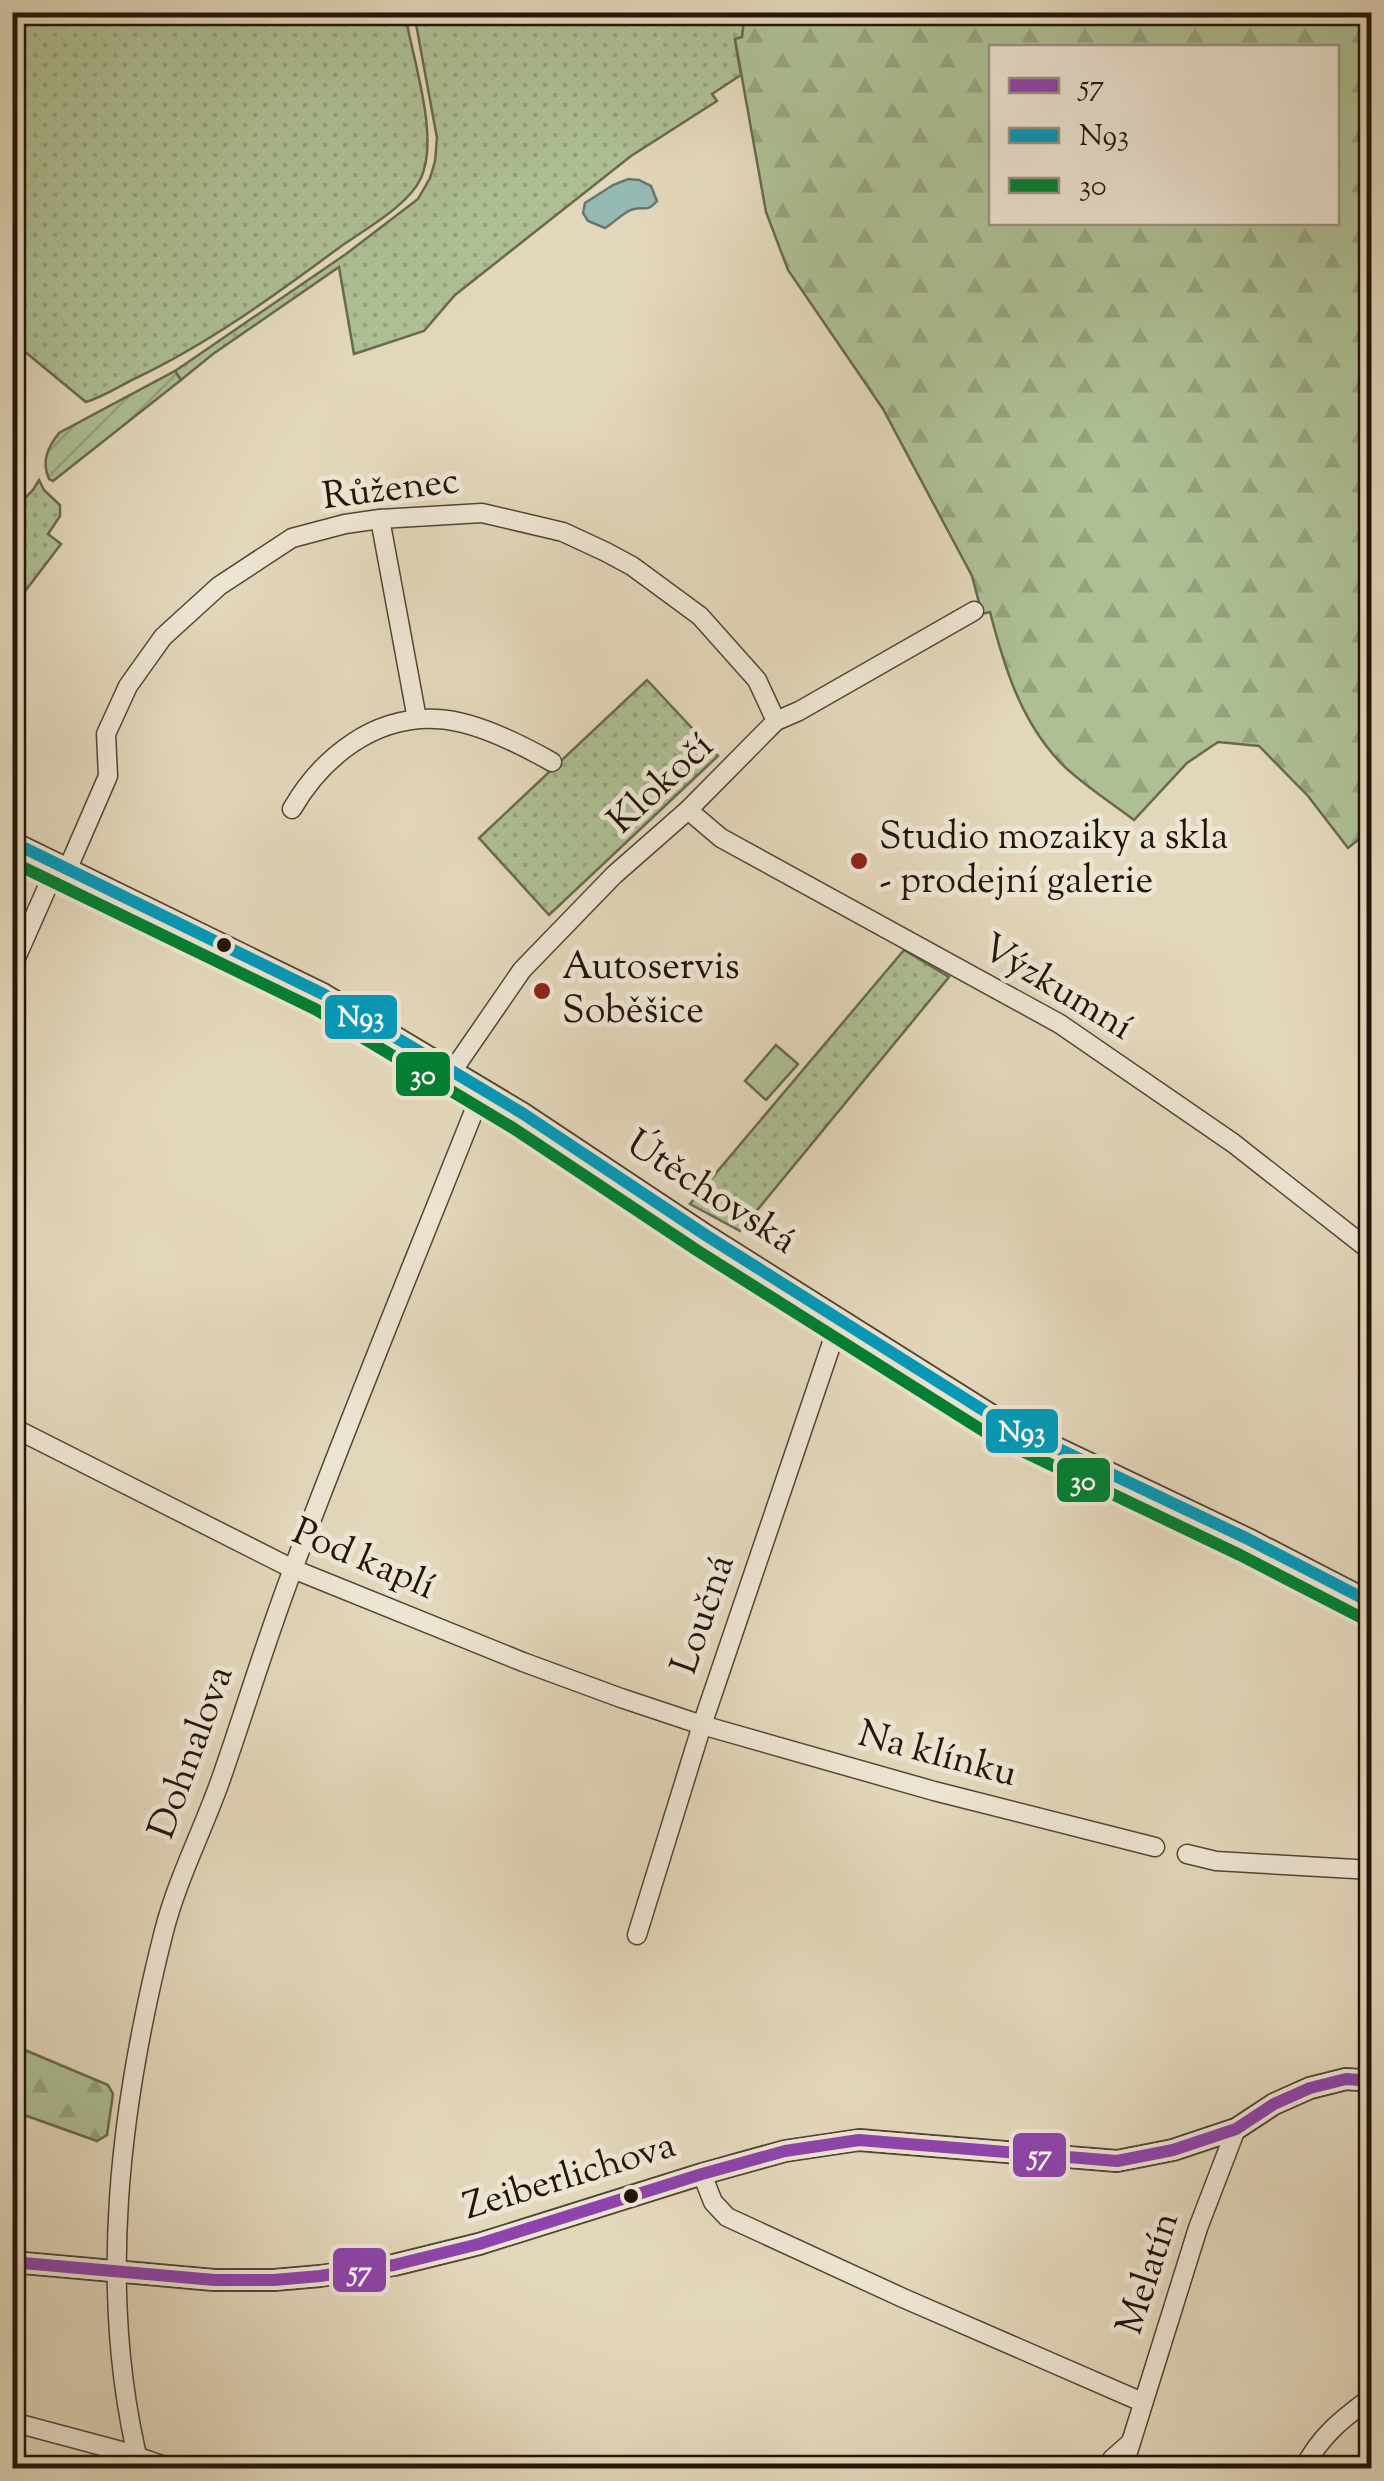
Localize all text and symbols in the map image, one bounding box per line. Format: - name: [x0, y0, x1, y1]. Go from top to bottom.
- legend: [989, 45, 1339, 225]
- text: 57: [1077, 66, 1104, 109]
- text: N93: [1079, 116, 1129, 159]
- text: 30: [1079, 166, 1107, 209]
- street label: Růženec: [320, 456, 462, 526]
- street label: Klokočí: [597, 722, 727, 848]
- place label: Studio mozaiky a skla - prodejní galerie: [879, 812, 1228, 910]
- marker: Studio mozaiky a skla - prodejní galerie: [848, 850, 870, 872]
- street label: Výzkumní: [970, 923, 1142, 1055]
- unlabelled marker: [214, 935, 234, 955]
- place label: Autoservis Soběšice: [562, 942, 740, 1040]
- marker: Autoservis Soběšice: [531, 980, 553, 1002]
- line badge: N93: [323, 993, 399, 1041]
- text: N93: [338, 999, 384, 1039]
- line badge: 30: [394, 1050, 452, 1098]
- text: 30: [410, 1057, 436, 1097]
- street label: Útěchovská: [614, 1118, 806, 1269]
- line badge: N93: [984, 1407, 1060, 1455]
- text: N93: [999, 1414, 1045, 1454]
- line badge: 30: [1055, 1456, 1112, 1504]
- text: 30: [1070, 1463, 1096, 1503]
- street label: Pod kaplí: [283, 1507, 443, 1615]
- street label: Loučná: [659, 1548, 751, 1682]
- street label: Dohnalova: [137, 1659, 249, 1847]
- street label: Na klínku: [852, 1709, 1022, 1803]
- street label: Zeiberlichova: [457, 2120, 683, 2236]
- line badge: 57: [1011, 2131, 1068, 2179]
- text: 57: [1026, 2137, 1052, 2177]
- unlabelled marker: [621, 2186, 641, 2206]
- street label: Melatín: [1105, 2206, 1195, 2342]
- line badge: 57: [331, 2246, 388, 2294]
- text: 57: [346, 2253, 372, 2293]

